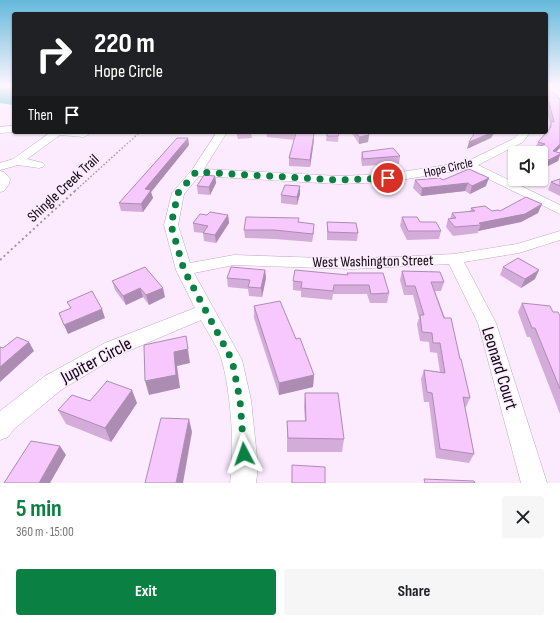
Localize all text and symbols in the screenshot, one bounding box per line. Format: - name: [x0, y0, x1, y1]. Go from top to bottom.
- text: 220 m: [94, 27, 155, 60]
- icon: right: [28, 28, 80, 80]
- text: Hope Circle: [94, 61, 163, 82]
- icon: arrive: [61, 104, 83, 126]
- text: Then: [28, 106, 53, 125]
- map controls: [508, 146, 548, 186]
- button: sound: [508, 146, 548, 186]
- street label: Shingle Creek Trail: [24, 150, 103, 226]
- street label: Hope Circle: [422, 155, 474, 181]
- pin: [371, 161, 405, 195]
- icon: arrive: [377, 167, 399, 189]
- street label: West Washington Street: [312, 251, 434, 272]
- street label: Leonard Court: [477, 324, 522, 413]
- street label: Jupiter Circle: [56, 333, 135, 388]
- position arrow: [223, 433, 265, 475]
- text: 5 min: [16, 494, 62, 523]
- button: close: [502, 496, 544, 538]
- text: 360 m · 15:00: [16, 524, 74, 540]
- button: Exit: [16, 569, 276, 615]
- button: Share: [284, 569, 544, 615]

